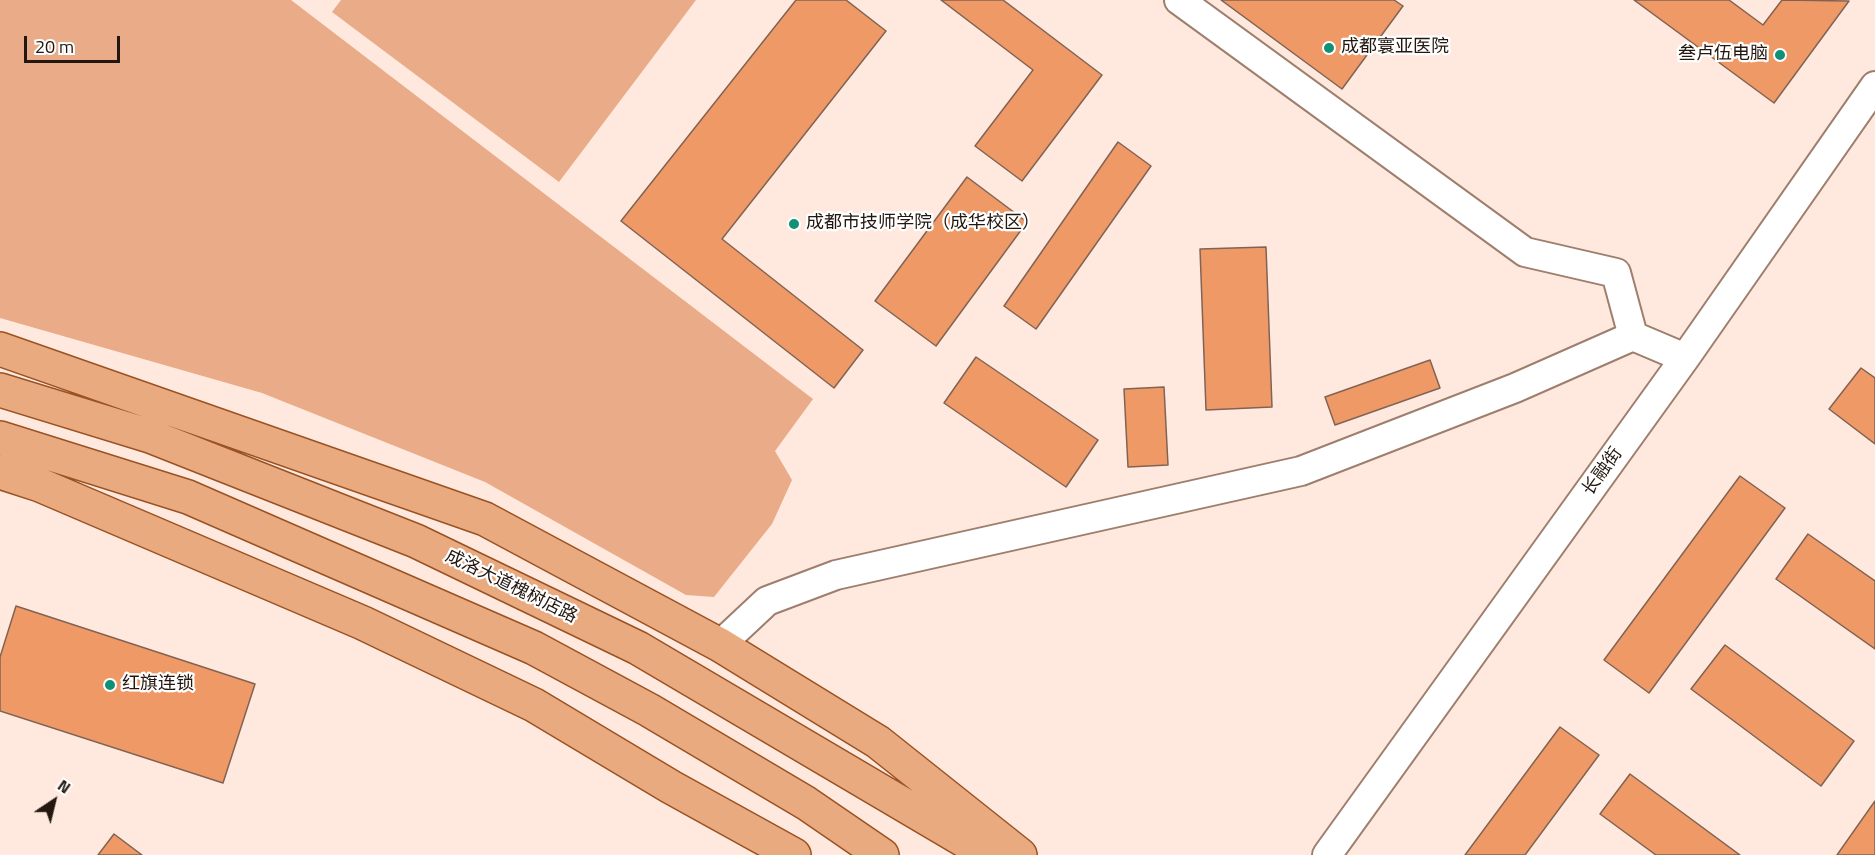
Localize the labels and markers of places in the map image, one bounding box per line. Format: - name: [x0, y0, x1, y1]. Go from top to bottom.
- place label: 成都寰亚医院: [1341, 37, 1449, 59]
- marker: 成都寰亚医院: [1322, 41, 1336, 55]
- place label: 叁卢伍电脑: [1678, 44, 1768, 66]
- marker: 叁卢伍电脑: [1773, 48, 1787, 62]
- place label: 成都市技师学院（成华校区）: [806, 213, 1040, 235]
- marker: 成都市技师学院（成华校区）: [787, 217, 801, 231]
- place label: 红旗连锁: [122, 674, 194, 696]
- marker: 红旗连锁: [103, 678, 117, 692]

